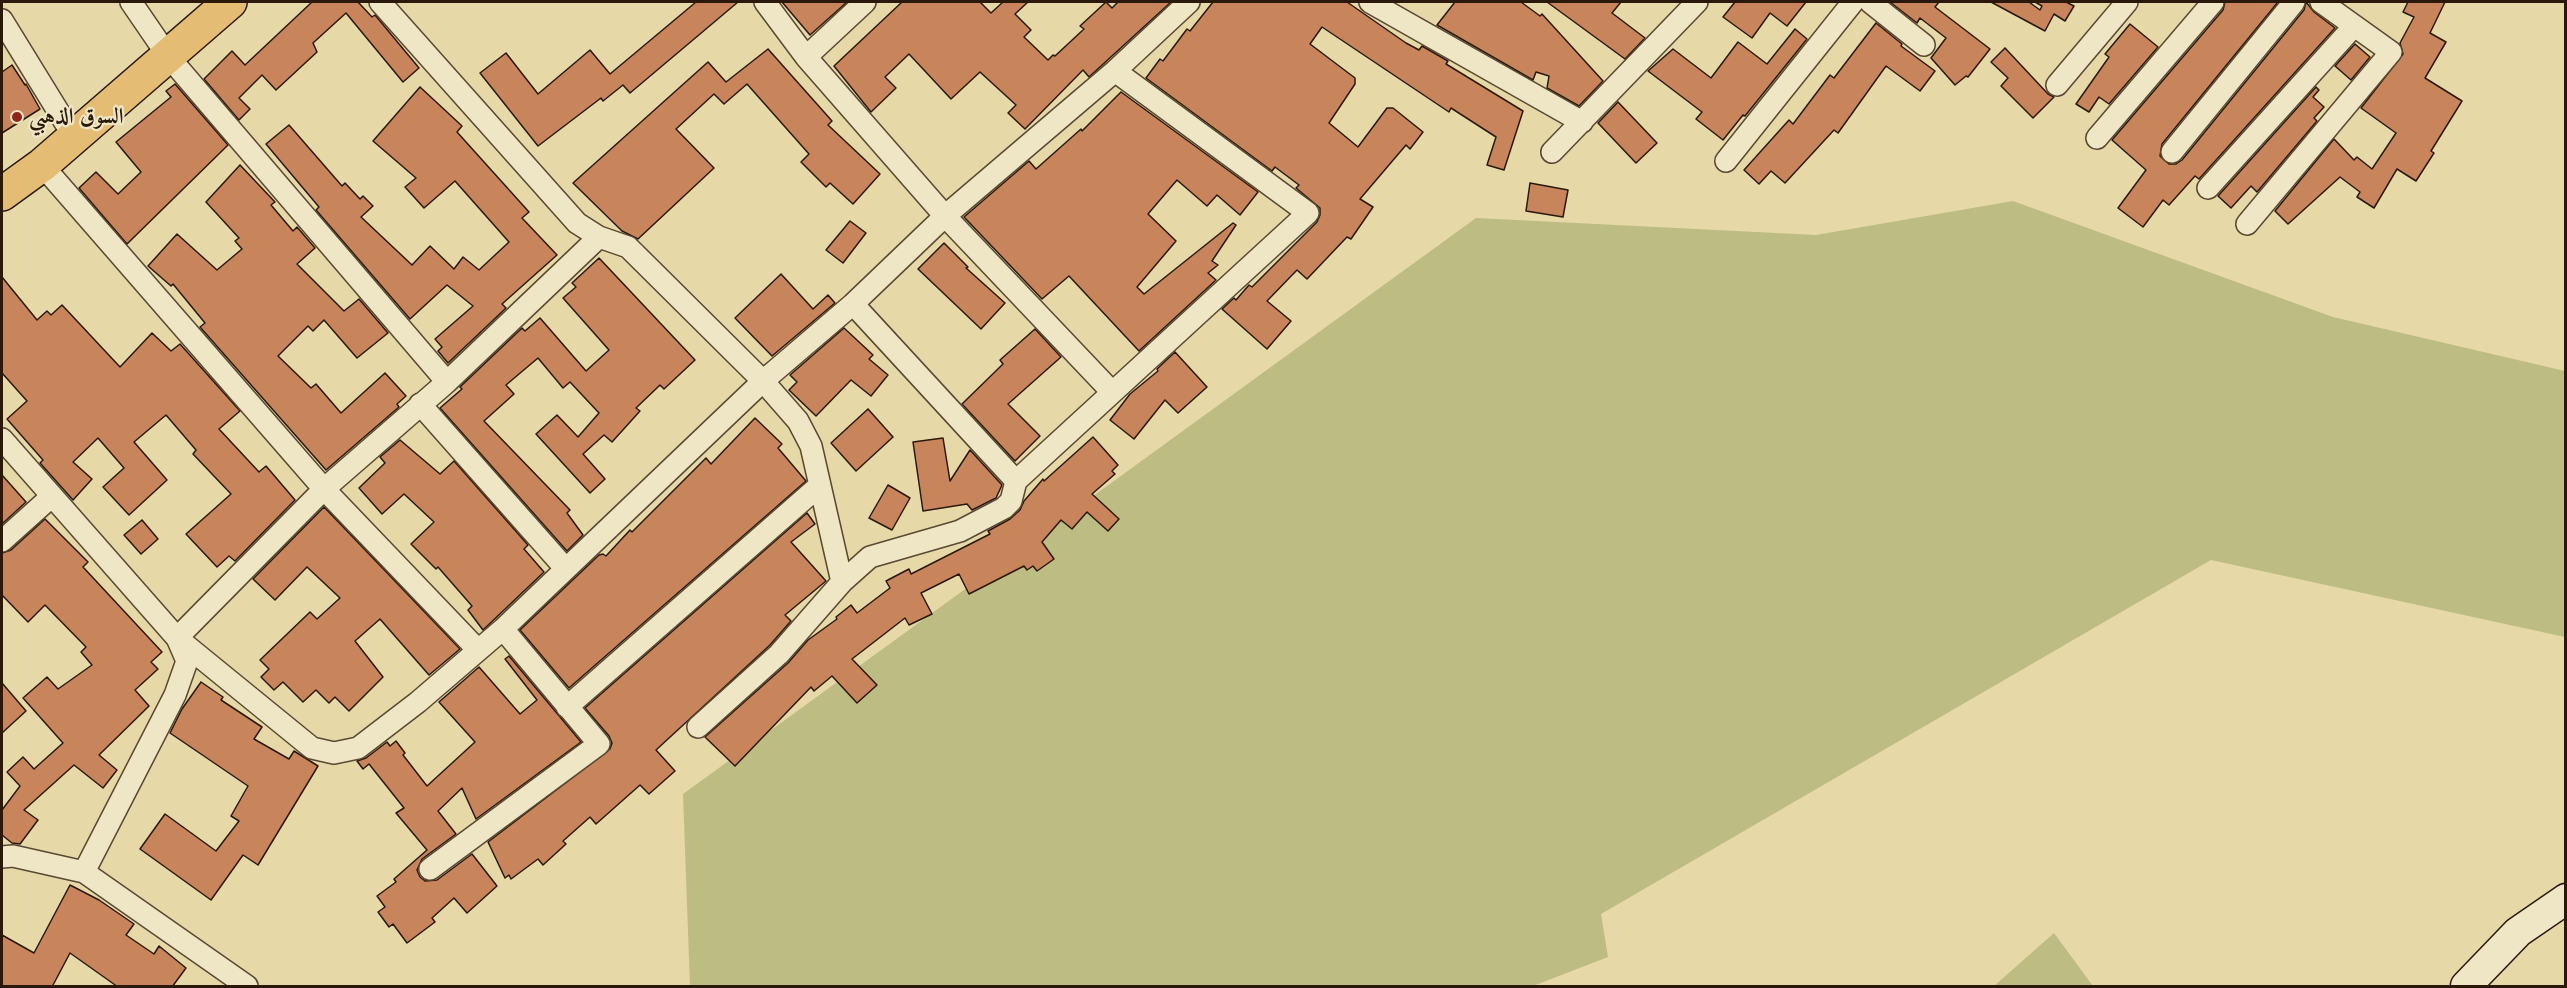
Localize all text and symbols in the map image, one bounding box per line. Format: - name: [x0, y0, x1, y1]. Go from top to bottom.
- place label: السوق الذهبي: [29, 104, 124, 130]
- marker: السوق الذهبي: [10, 110, 24, 124]

